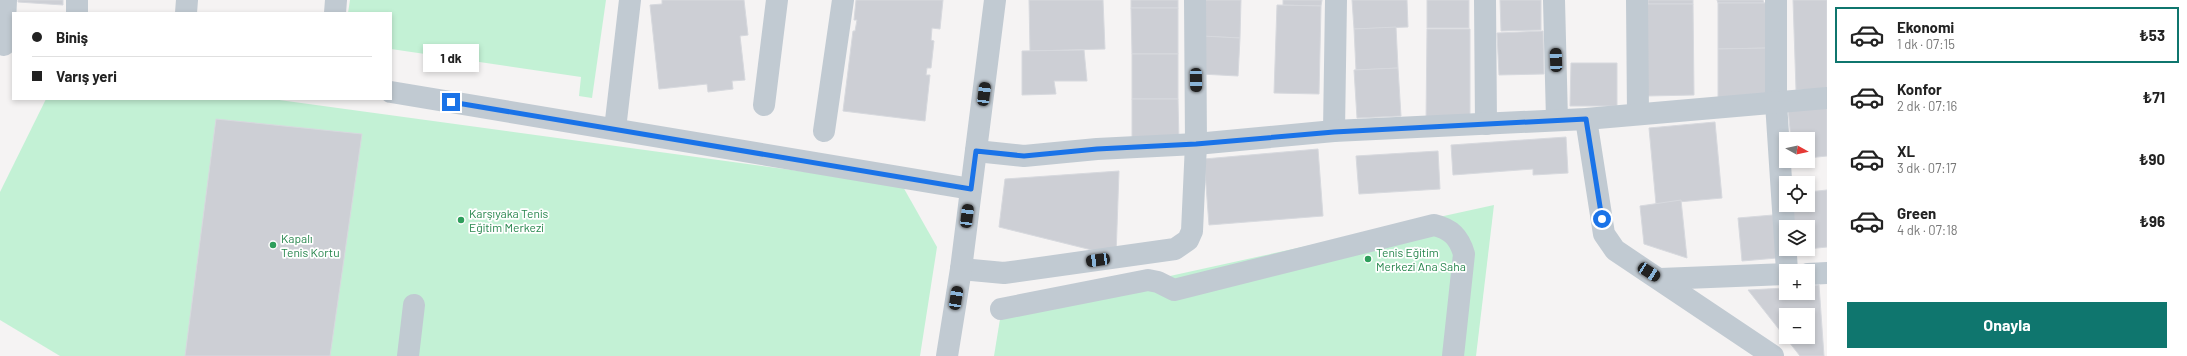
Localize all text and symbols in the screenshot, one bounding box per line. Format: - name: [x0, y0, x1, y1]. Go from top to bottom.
- icon: car: [1849, 17, 1885, 53]
- text: Ekonomi: [1897, 18, 1954, 36]
- text: ₺53: [2139, 26, 2165, 44]
- text: Biniş: [56, 28, 88, 46]
- text: 1 dk · 07:15: [1897, 36, 1955, 52]
- callout: 1 dk: [423, 44, 479, 72]
- car: [1550, 48, 1562, 72]
- text: 1 dk: [440, 50, 462, 66]
- text: Varış yeri: [56, 67, 117, 85]
- car: [1190, 68, 1202, 92]
- icon: car: [1849, 79, 1885, 115]
- text: Konfor: [1897, 80, 1942, 98]
- car: [977, 81, 991, 107]
- text: ₺71: [2142, 88, 2165, 106]
- route end: [442, 93, 460, 111]
- text: 2 dk · 07:16: [1897, 98, 1957, 114]
- north arrow: [1779, 132, 1815, 168]
- map controls: [1779, 132, 1815, 344]
- icon: car: [1849, 141, 1885, 177]
- text: XL: [1897, 142, 1915, 160]
- text: ₺90: [2139, 150, 2165, 168]
- text: 3 dk · 07:17: [1897, 160, 1956, 176]
- button: locate: [1779, 176, 1815, 212]
- car: [960, 203, 974, 229]
- icon: car: [1849, 203, 1885, 239]
- text: Green: [1897, 204, 1936, 222]
- place label: Karşıyaka Tenis Eğitim Merkezi: [469, 206, 549, 234]
- route start: [1593, 210, 1611, 228]
- text: ₺96: [2139, 212, 2165, 230]
- marker: Karşıyaka Tenis Eğitim Merkezi: [456, 215, 466, 225]
- button: layers: [1779, 220, 1815, 256]
- text: 4 dk · 07:18: [1897, 222, 1958, 238]
- place label: Kapalı Tenis Kortu: [281, 231, 340, 259]
- marker: Kapalı Tenis Kortu: [268, 240, 278, 250]
- place label: Tenis Eğitim Merkezi Ana Saha: [1376, 245, 1466, 273]
- car: [1085, 252, 1111, 268]
- marker: Tenis Eğitim Merkezi Ana Saha: [1363, 254, 1373, 264]
- car: [1636, 260, 1662, 284]
- button: +: [1779, 264, 1815, 300]
- car: [948, 285, 964, 311]
- button: Onayla: [1847, 302, 2167, 348]
- button: −: [1779, 308, 1815, 344]

